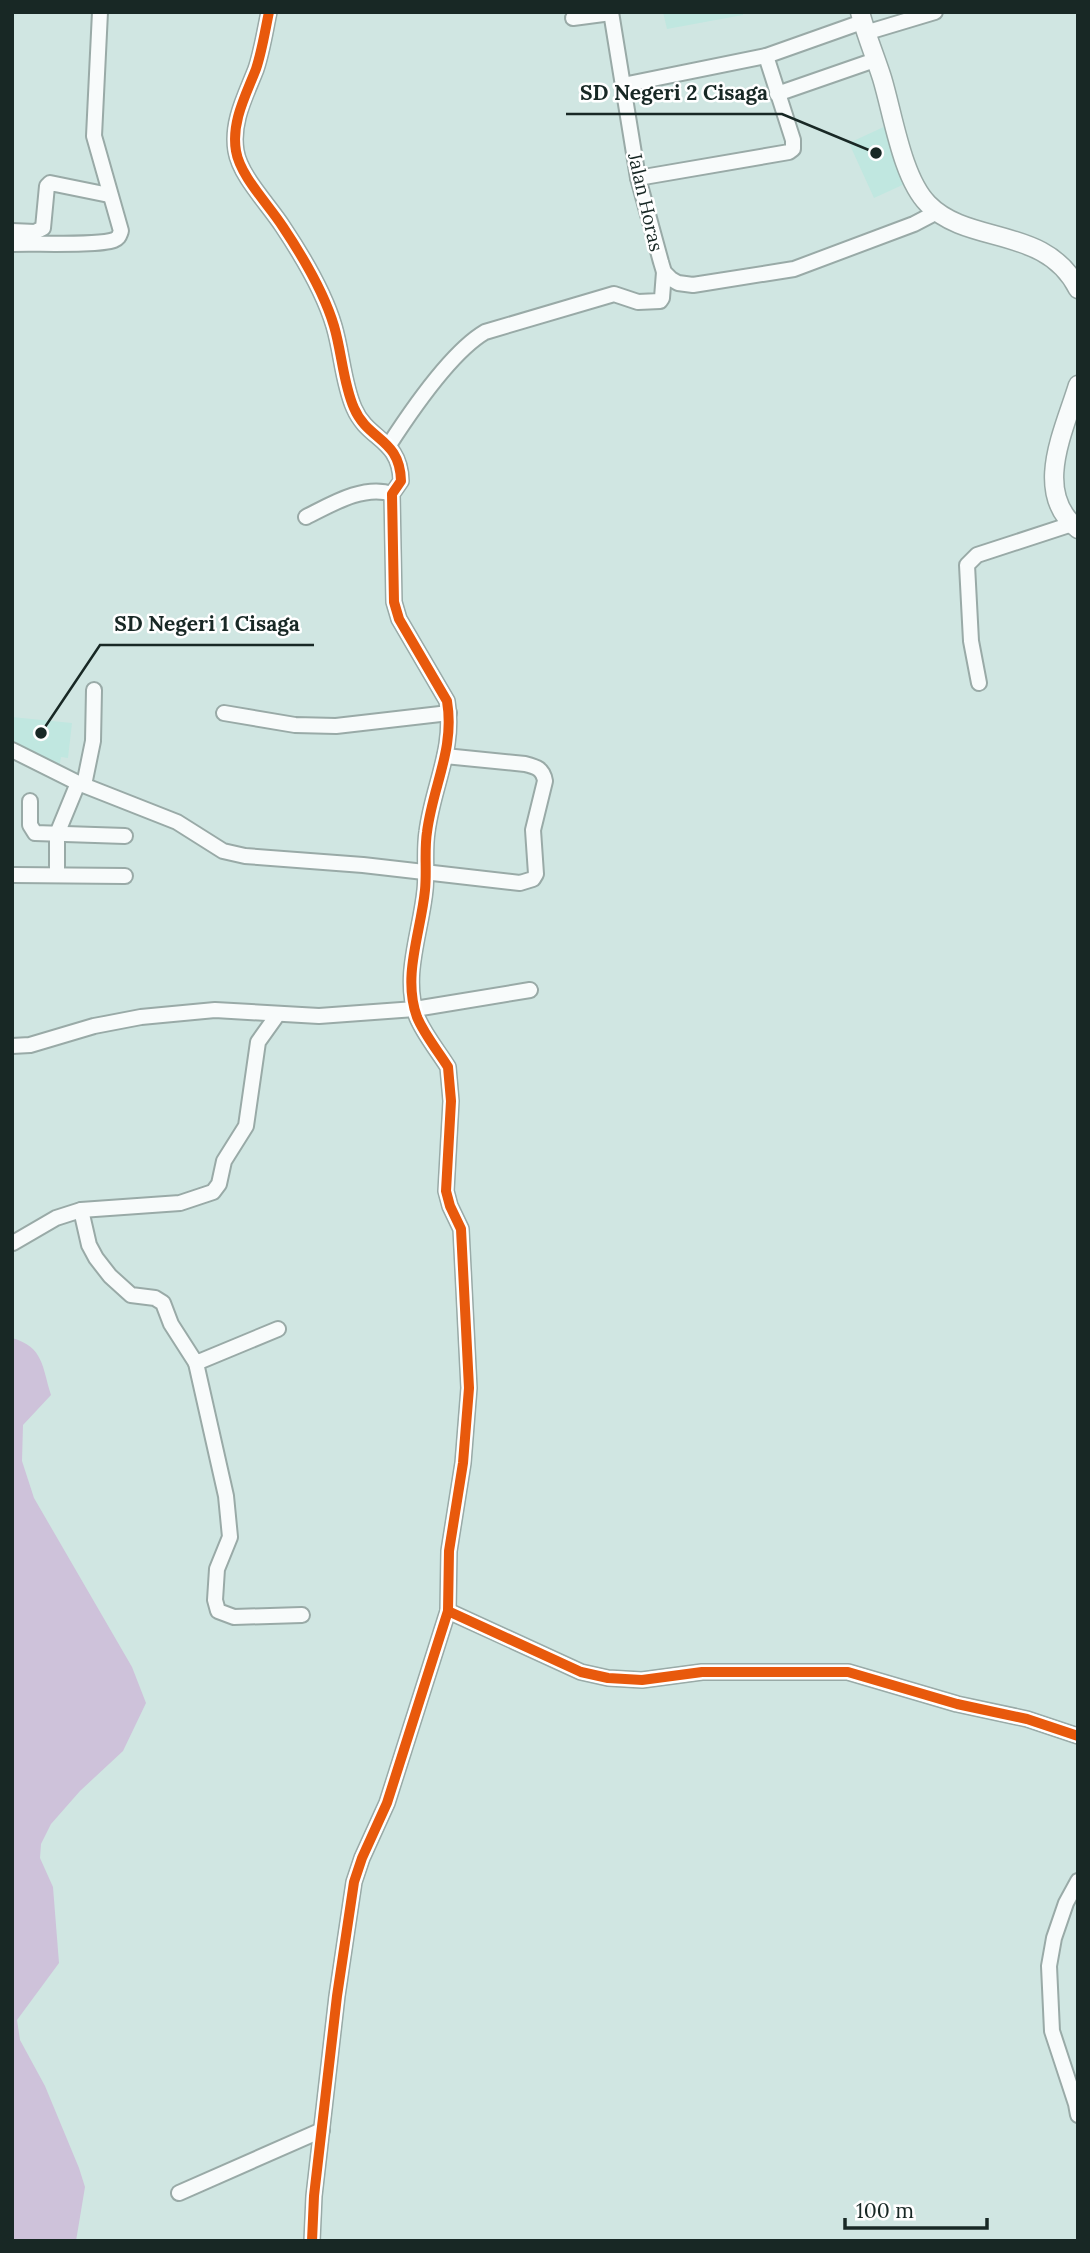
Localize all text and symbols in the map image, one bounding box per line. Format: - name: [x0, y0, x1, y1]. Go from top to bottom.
- callout: SD Negeri 2 Cisaga: [566, 72, 782, 114]
- text: SD Negeri 2 Cisaga: [580, 79, 768, 106]
- street label: Jalan Horas: [623, 149, 669, 254]
- callout: SD Negeri 1 Cisaga: [100, 603, 314, 645]
- text: SD Negeri 1 Cisaga: [114, 610, 300, 637]
- scale bar: [845, 2186, 987, 2230]
- text: 100 m: [856, 2197, 914, 2224]

